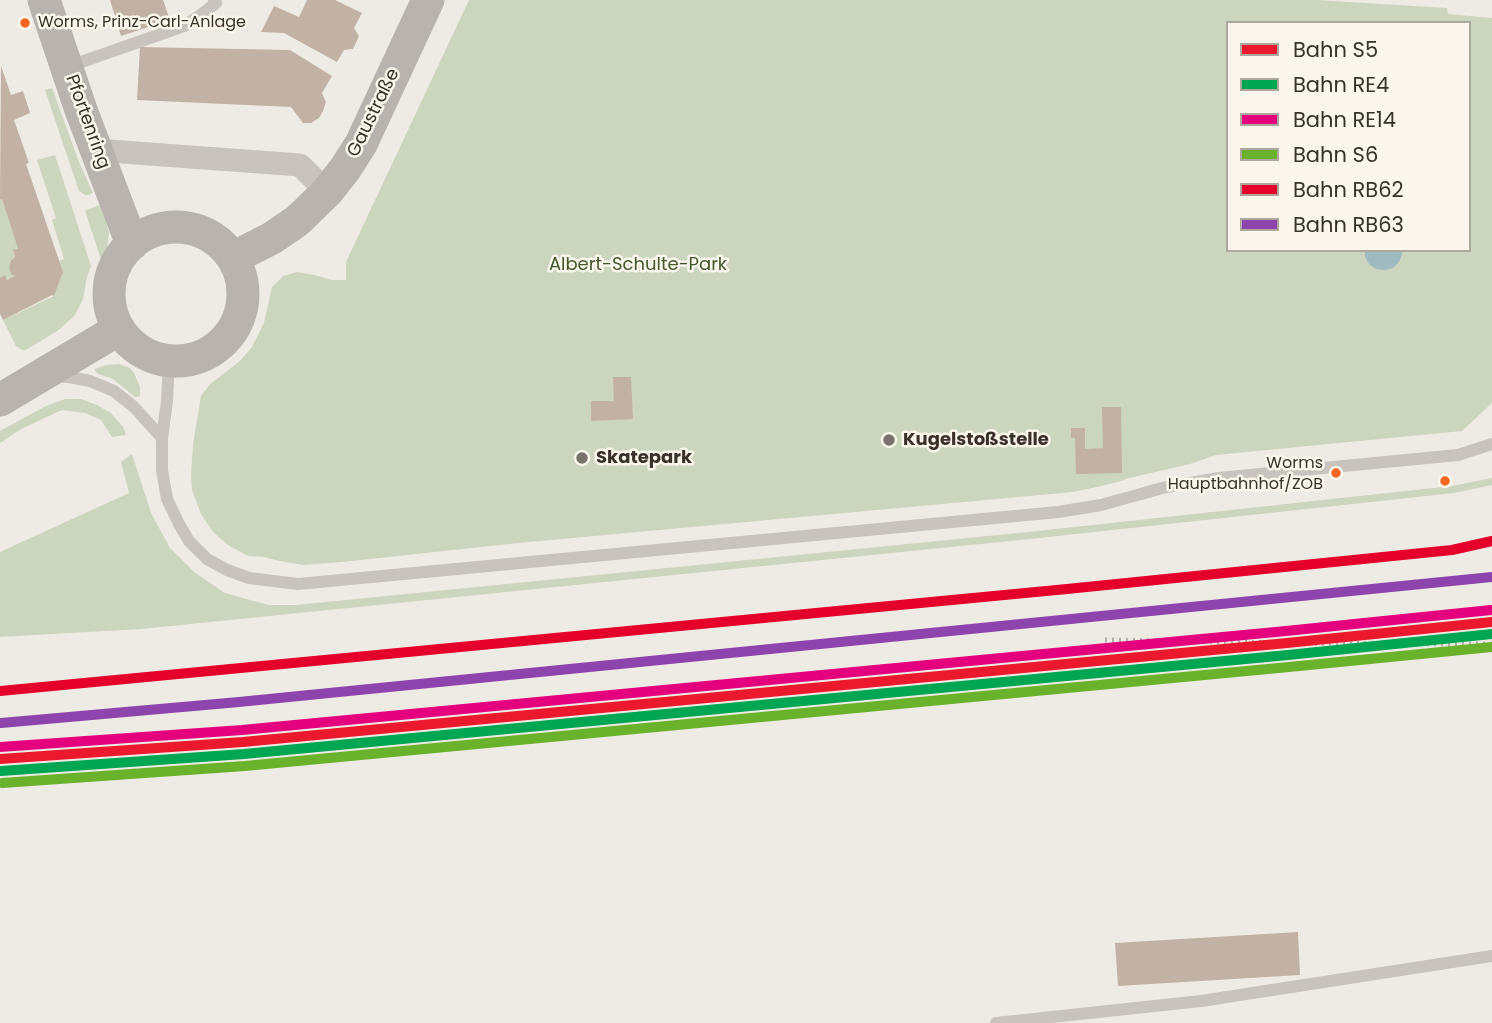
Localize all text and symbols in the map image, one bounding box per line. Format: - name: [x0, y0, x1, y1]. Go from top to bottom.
- place label: Worms, Prinz-Carl-Anlage: [38, 13, 246, 33]
- marker: Worms, Prinz-Carl-Anlage: [18, 16, 32, 30]
- legend: [1226, 21, 1471, 252]
- text: Bahn S5: [1293, 35, 1378, 64]
- street label: Gaustraße: [343, 65, 405, 161]
- text: Bahn RE4: [1293, 70, 1389, 99]
- street label: Pfortenring: [60, 72, 114, 172]
- text: Bahn RE14: [1293, 105, 1396, 134]
- text: Bahn S6: [1293, 140, 1378, 169]
- text: Bahn RB62: [1293, 175, 1404, 204]
- text: Bahn RB63: [1293, 210, 1404, 239]
- park label: Albert-Schulte-Park: [549, 254, 727, 276]
- place label: Kugelstoßstelle: [903, 429, 1049, 451]
- marker: Kugelstoßstelle: [881, 432, 897, 448]
- place label: Skatepark: [596, 447, 692, 469]
- marker: Skatepark: [574, 450, 590, 466]
- place label: Worms Hauptbahnhof/ZOB: [1168, 454, 1323, 492]
- marker: Worms Hauptbahnhof/ZOB: [1329, 466, 1343, 480]
- unlabelled marker: [1438, 474, 1452, 488]

